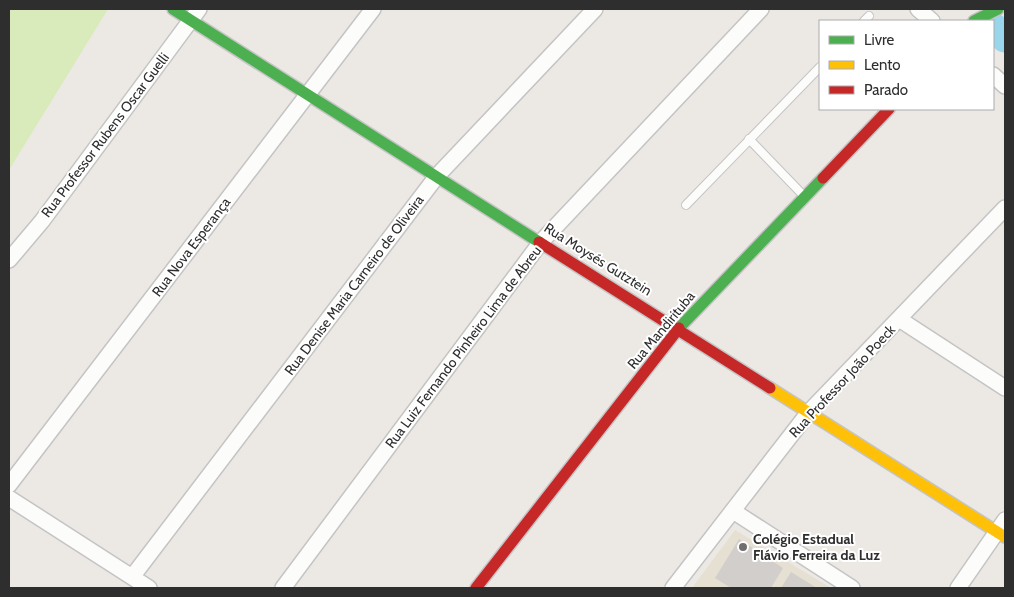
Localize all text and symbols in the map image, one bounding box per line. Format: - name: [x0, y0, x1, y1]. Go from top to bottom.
- legend: [819, 20, 994, 110]
- text: Livre: [864, 31, 895, 49]
- street label: Rua Professor Rubens Oscar Guelli: [37, 49, 173, 221]
- text: Lento: [864, 56, 901, 74]
- text: Parado: [864, 81, 908, 99]
- street label: Rua Denise Maria Carneiro de Oliveira: [280, 191, 428, 379]
- street label: Rua Nova Esperança: [148, 194, 234, 300]
- street label: Rua Moysés Gutztein: [541, 219, 655, 300]
- street label: Rua Luiz Fernando Pinheiro Lima de Abreu: [381, 242, 545, 452]
- street label: Rua Mandirituba: [623, 287, 699, 373]
- street label: Rua Professor João Poeck: [785, 320, 899, 441]
- place label: Colégio Estadual Flávio Ferreira da Luz: [753, 530, 880, 564]
- marker: Colégio Estadual Flávio Ferreira da Luz: [737, 541, 749, 553]

